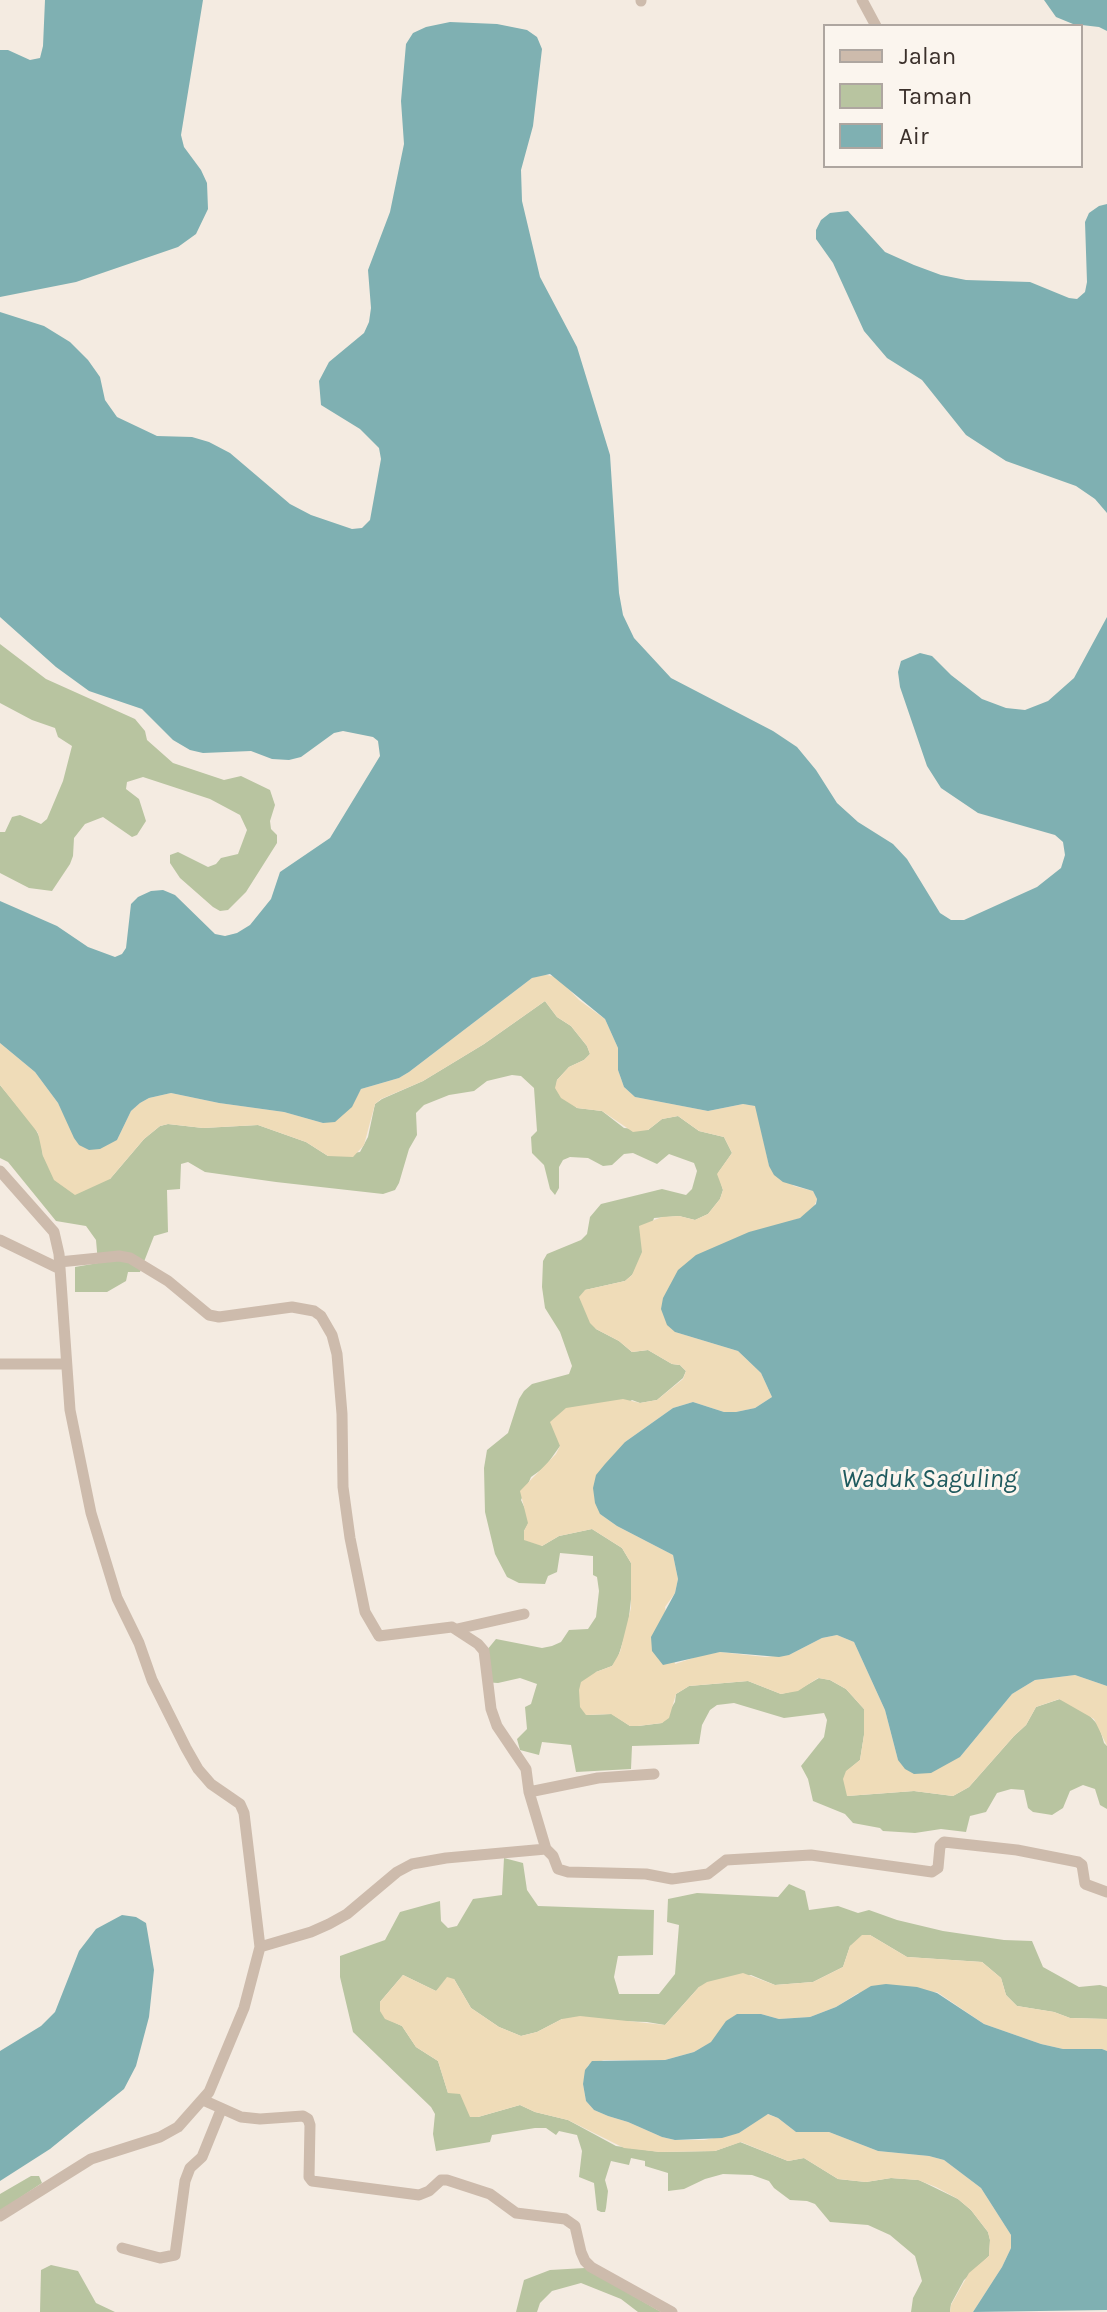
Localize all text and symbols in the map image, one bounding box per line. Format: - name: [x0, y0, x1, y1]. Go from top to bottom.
- legend: [823, 24, 1083, 168]
- text: Jalan: [899, 42, 956, 70]
- text: Taman: [899, 82, 972, 110]
- text: Air: [899, 122, 929, 150]
- water label: Waduk Saguling: [841, 1464, 1017, 1496]

